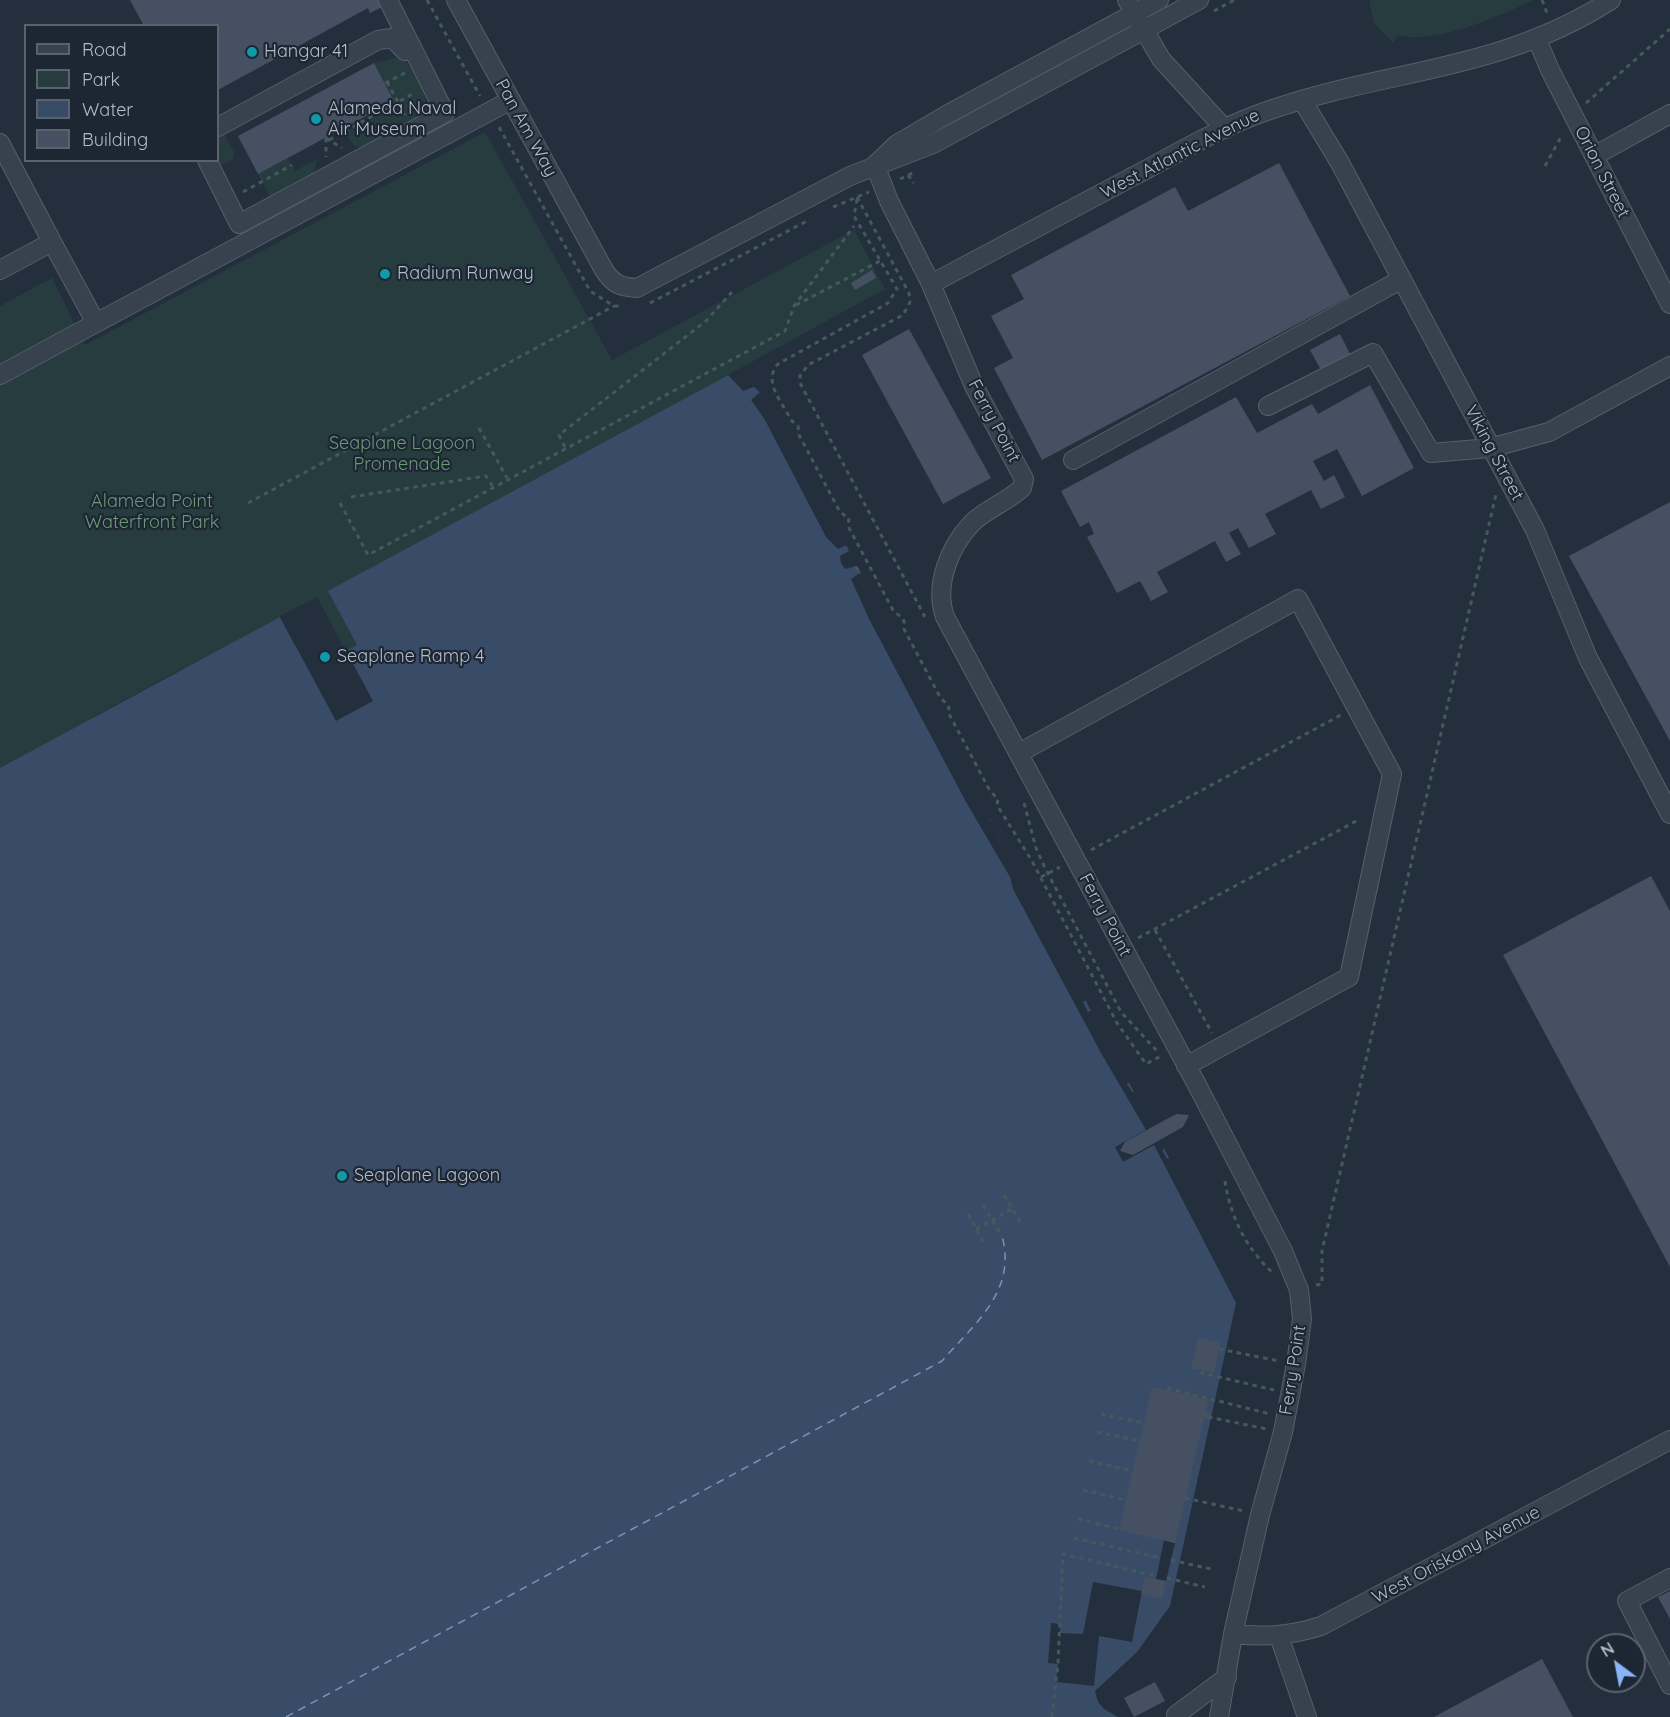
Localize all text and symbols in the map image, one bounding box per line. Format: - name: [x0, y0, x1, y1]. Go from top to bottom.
- legend: [24, 24, 219, 162]
- text: Road: [82, 38, 127, 61]
- place label: Hangar 41: [264, 41, 348, 63]
- marker: Hangar 41: [245, 45, 259, 59]
- text: Park: [82, 68, 120, 91]
- street label: Pan Am Way: [490, 75, 562, 181]
- text: Water: [82, 98, 133, 121]
- place label: Alameda Naval Air Museum: [328, 98, 456, 140]
- street label: West Atlantic Avenue: [1097, 105, 1263, 203]
- marker: Alameda Naval Air Museum: [309, 112, 323, 126]
- street label: Orion Street: [1570, 123, 1634, 221]
- text: Building: [82, 128, 148, 151]
- place label: Radium Runway: [397, 263, 534, 285]
- marker: Radium Runway: [378, 267, 392, 281]
- street label: Ferry Point: [963, 376, 1025, 466]
- street label: Viking Street: [1460, 402, 1528, 504]
- park label: Seaplane Lagoon Promenade: [329, 433, 475, 476]
- park label: Alameda Point Waterfront Park: [85, 491, 219, 534]
- place label: Seaplane Ramp 4: [337, 646, 484, 668]
- marker: Seaplane Ramp 4: [318, 650, 332, 664]
- street label: Ferry Point: [1074, 870, 1136, 960]
- place label: Seaplane Lagoon: [354, 1165, 500, 1187]
- marker: Seaplane Lagoon: [335, 1169, 349, 1183]
- street label: Ferry Point: [1275, 1323, 1311, 1417]
- street label: West Oriskany Avenue: [1368, 1502, 1544, 1608]
- north arrow: [1586, 1633, 1646, 1693]
- text: N: [1597, 1638, 1618, 1661]

